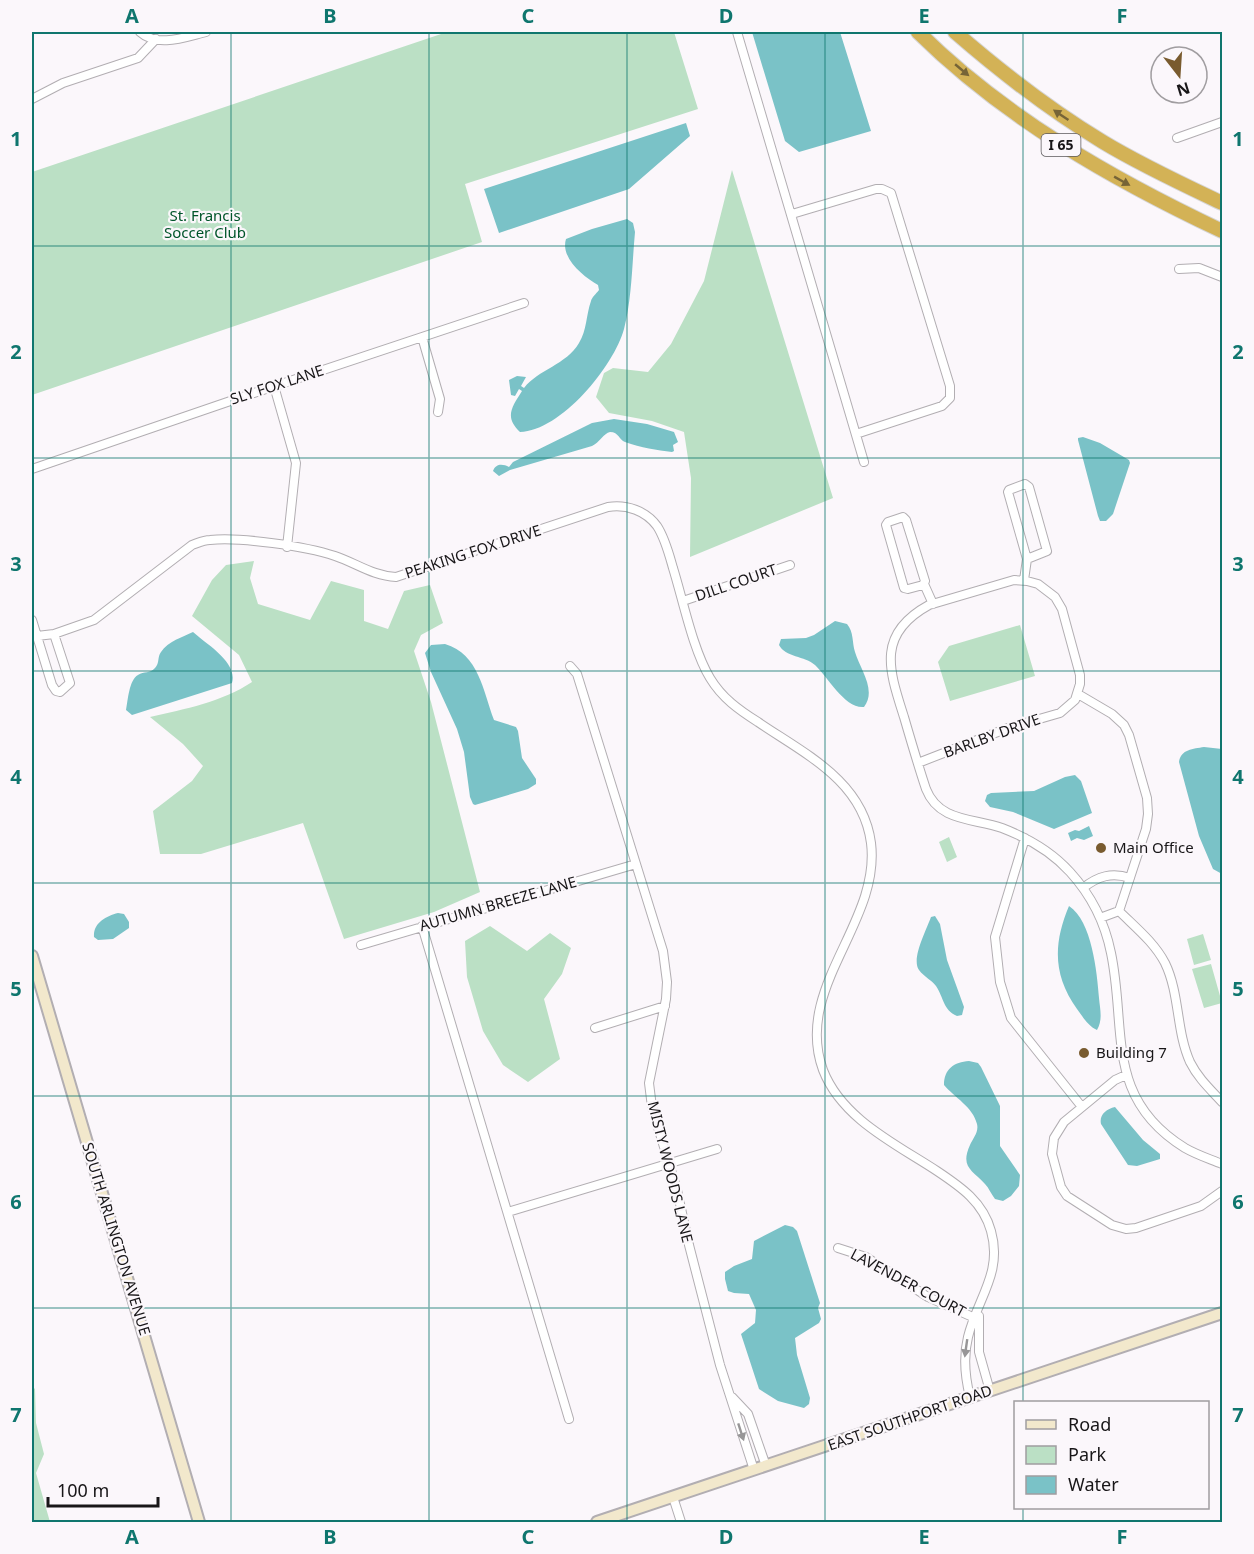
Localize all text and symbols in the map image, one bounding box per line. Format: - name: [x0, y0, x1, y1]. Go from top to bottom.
- text: A: [125, 2, 139, 29]
- text: B: [323, 2, 337, 29]
- text: C: [522, 2, 535, 29]
- text: D: [719, 2, 733, 29]
- text: E: [918, 2, 930, 29]
- text: F: [1117, 2, 1127, 29]
- north arrow: [1149, 45, 1209, 105]
- one-way arrow: [954, 63, 969, 76]
- text: N: [1174, 77, 1193, 102]
- one-way arrow: [1053, 109, 1069, 121]
- text: 1: [10, 125, 22, 152]
- text: 1: [1232, 125, 1244, 152]
- road number: I 65: [1042, 134, 1080, 156]
- one-way arrow: [1114, 176, 1131, 186]
- park label: St. Francis Soccer Club: [164, 205, 246, 242]
- text: 2: [10, 338, 22, 365]
- text: 2: [1232, 338, 1244, 365]
- street label: SLY FOX LANE: [227, 360, 326, 409]
- street label: PEAKING FOX DRIVE: [402, 520, 543, 583]
- text: 3: [10, 550, 22, 577]
- text: 3: [1232, 550, 1244, 577]
- street label: DILL COURT: [692, 559, 780, 605]
- street label: BARLBY DRIVE: [941, 708, 1043, 762]
- text: 4: [10, 763, 22, 790]
- text: 4: [1232, 763, 1244, 790]
- place label: Main Office: [1113, 837, 1194, 857]
- marker: Main Office: [1094, 841, 1108, 855]
- street label: AUTUMN BREEZE LANE: [417, 871, 579, 935]
- text: 5: [10, 975, 22, 1002]
- text: 5: [1232, 975, 1244, 1002]
- place label: Building 7: [1096, 1042, 1167, 1062]
- marker: Building 7: [1077, 1046, 1091, 1060]
- street label: MISTY WOODS LANE: [644, 1099, 698, 1245]
- street label: SOUTH ARLINGTON AVENUE: [78, 1140, 156, 1338]
- text: 6: [10, 1188, 22, 1215]
- text: 6: [1232, 1188, 1244, 1215]
- street label: LAVENDER COURT: [847, 1243, 970, 1321]
- one-way arrow: [962, 1338, 971, 1357]
- street label: EAST SOUTHPORT ROAD: [825, 1380, 994, 1455]
- text: 7: [10, 1401, 22, 1428]
- legend: [1014, 1401, 1209, 1509]
- text: 7: [1232, 1401, 1244, 1428]
- text: Road: [1068, 1412, 1111, 1436]
- one-way arrow: [737, 1423, 747, 1441]
- text: Park: [1068, 1442, 1106, 1466]
- scale bar: [48, 1470, 158, 1508]
- text: Water: [1068, 1472, 1119, 1496]
- text: 100 m: [57, 1478, 109, 1502]
- text: A: [125, 1523, 139, 1550]
- text: B: [323, 1523, 337, 1550]
- text: C: [522, 1523, 535, 1550]
- text: D: [719, 1523, 733, 1550]
- text: E: [918, 1523, 930, 1550]
- text: F: [1117, 1523, 1127, 1550]

